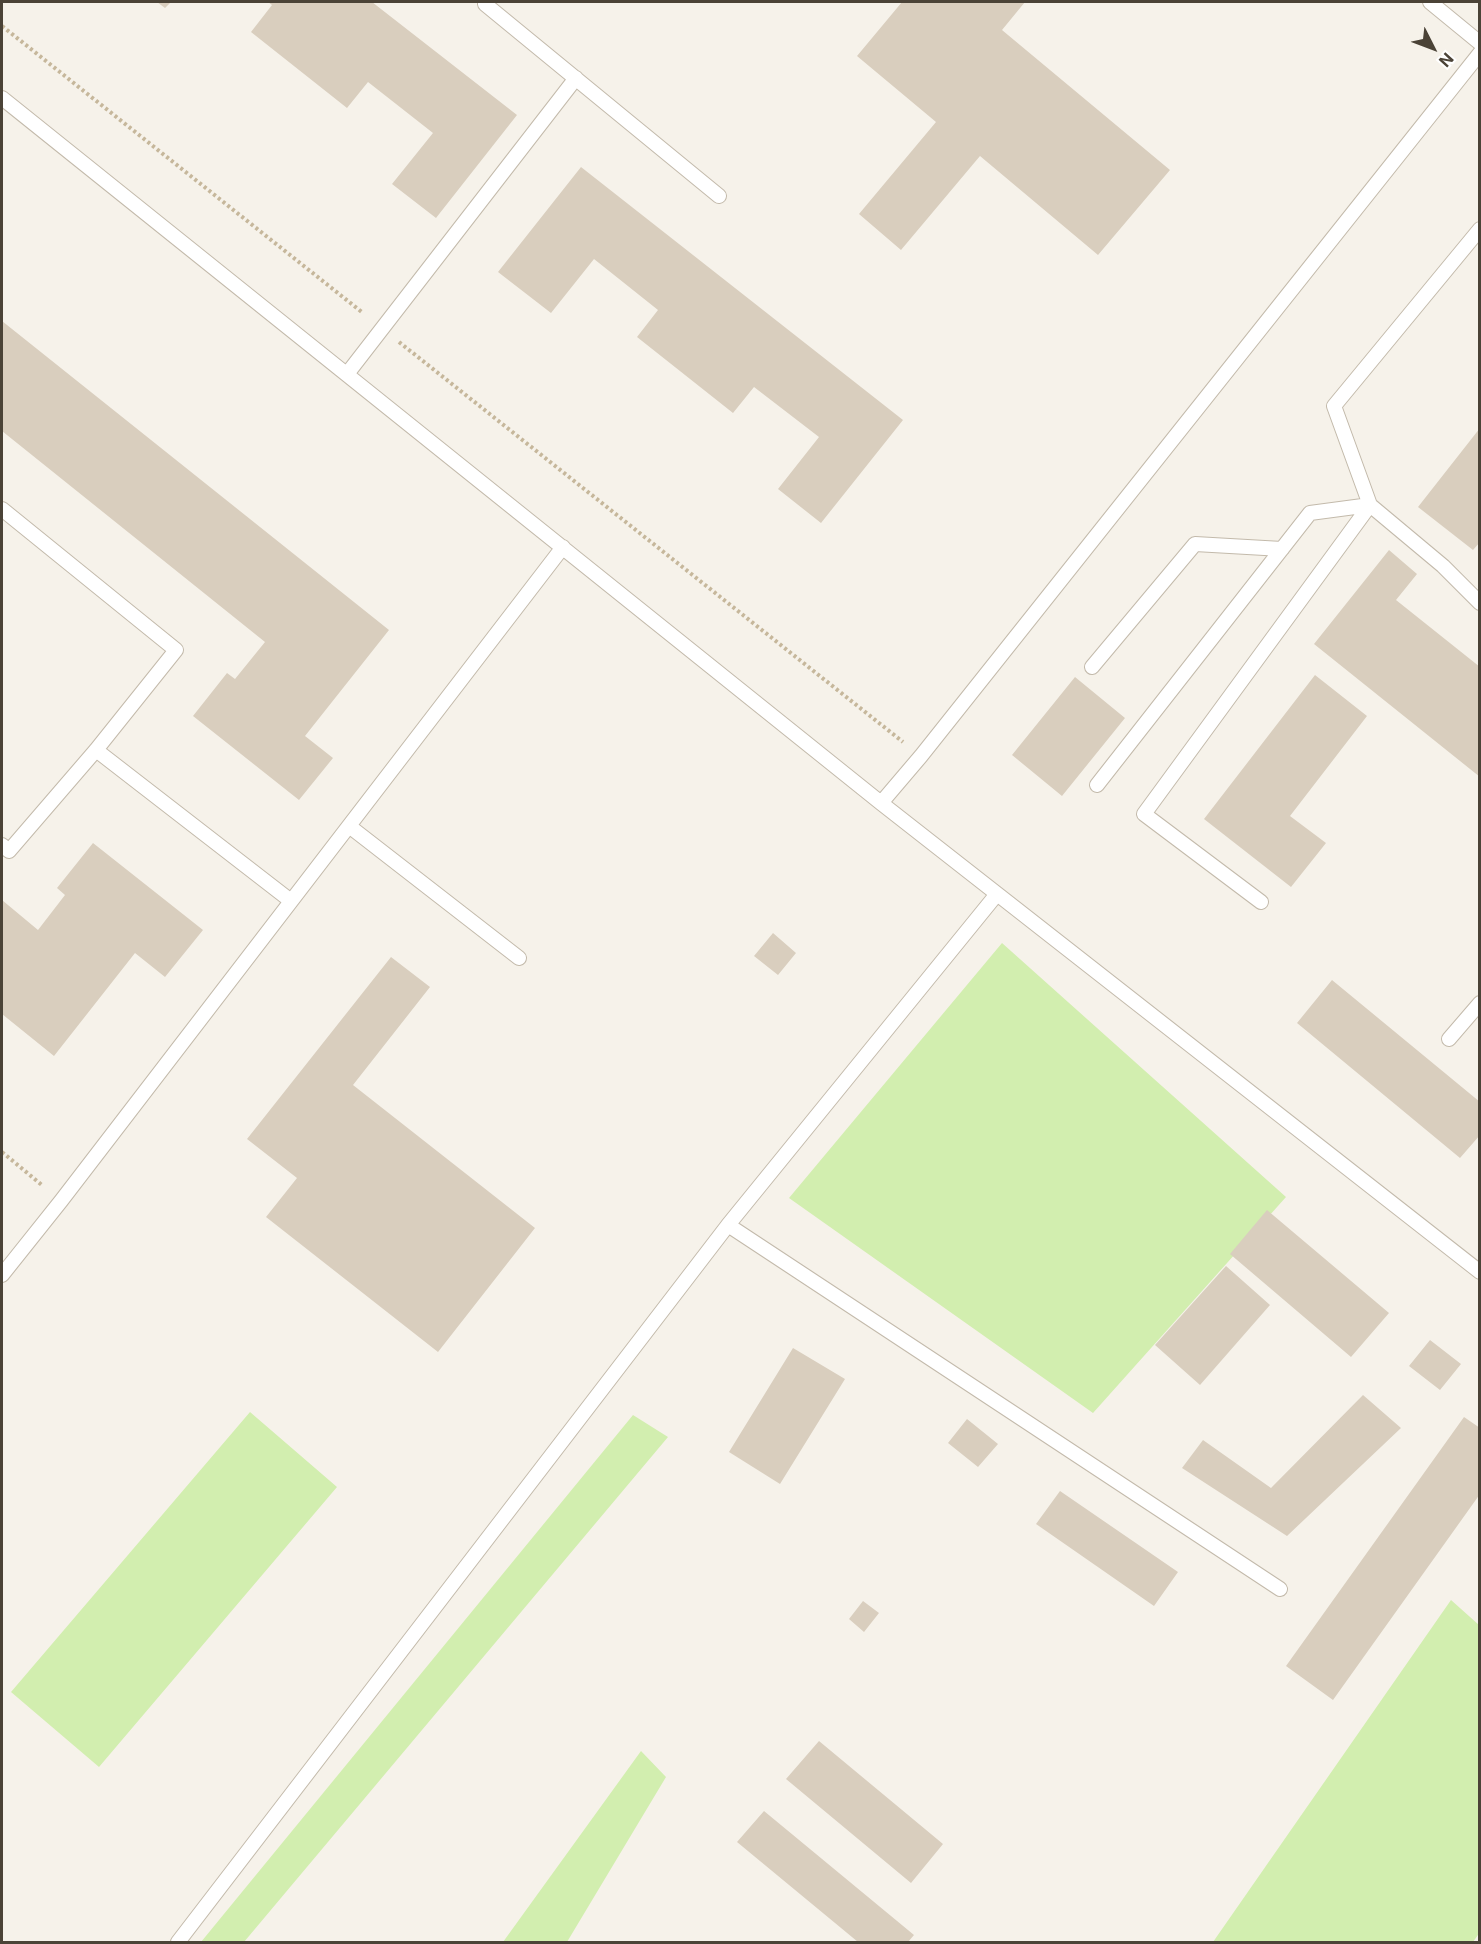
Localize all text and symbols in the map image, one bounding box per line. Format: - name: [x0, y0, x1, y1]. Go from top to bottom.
- north arrow: [1403, 18, 1463, 78]
- text: N: [1435, 49, 1458, 71]

